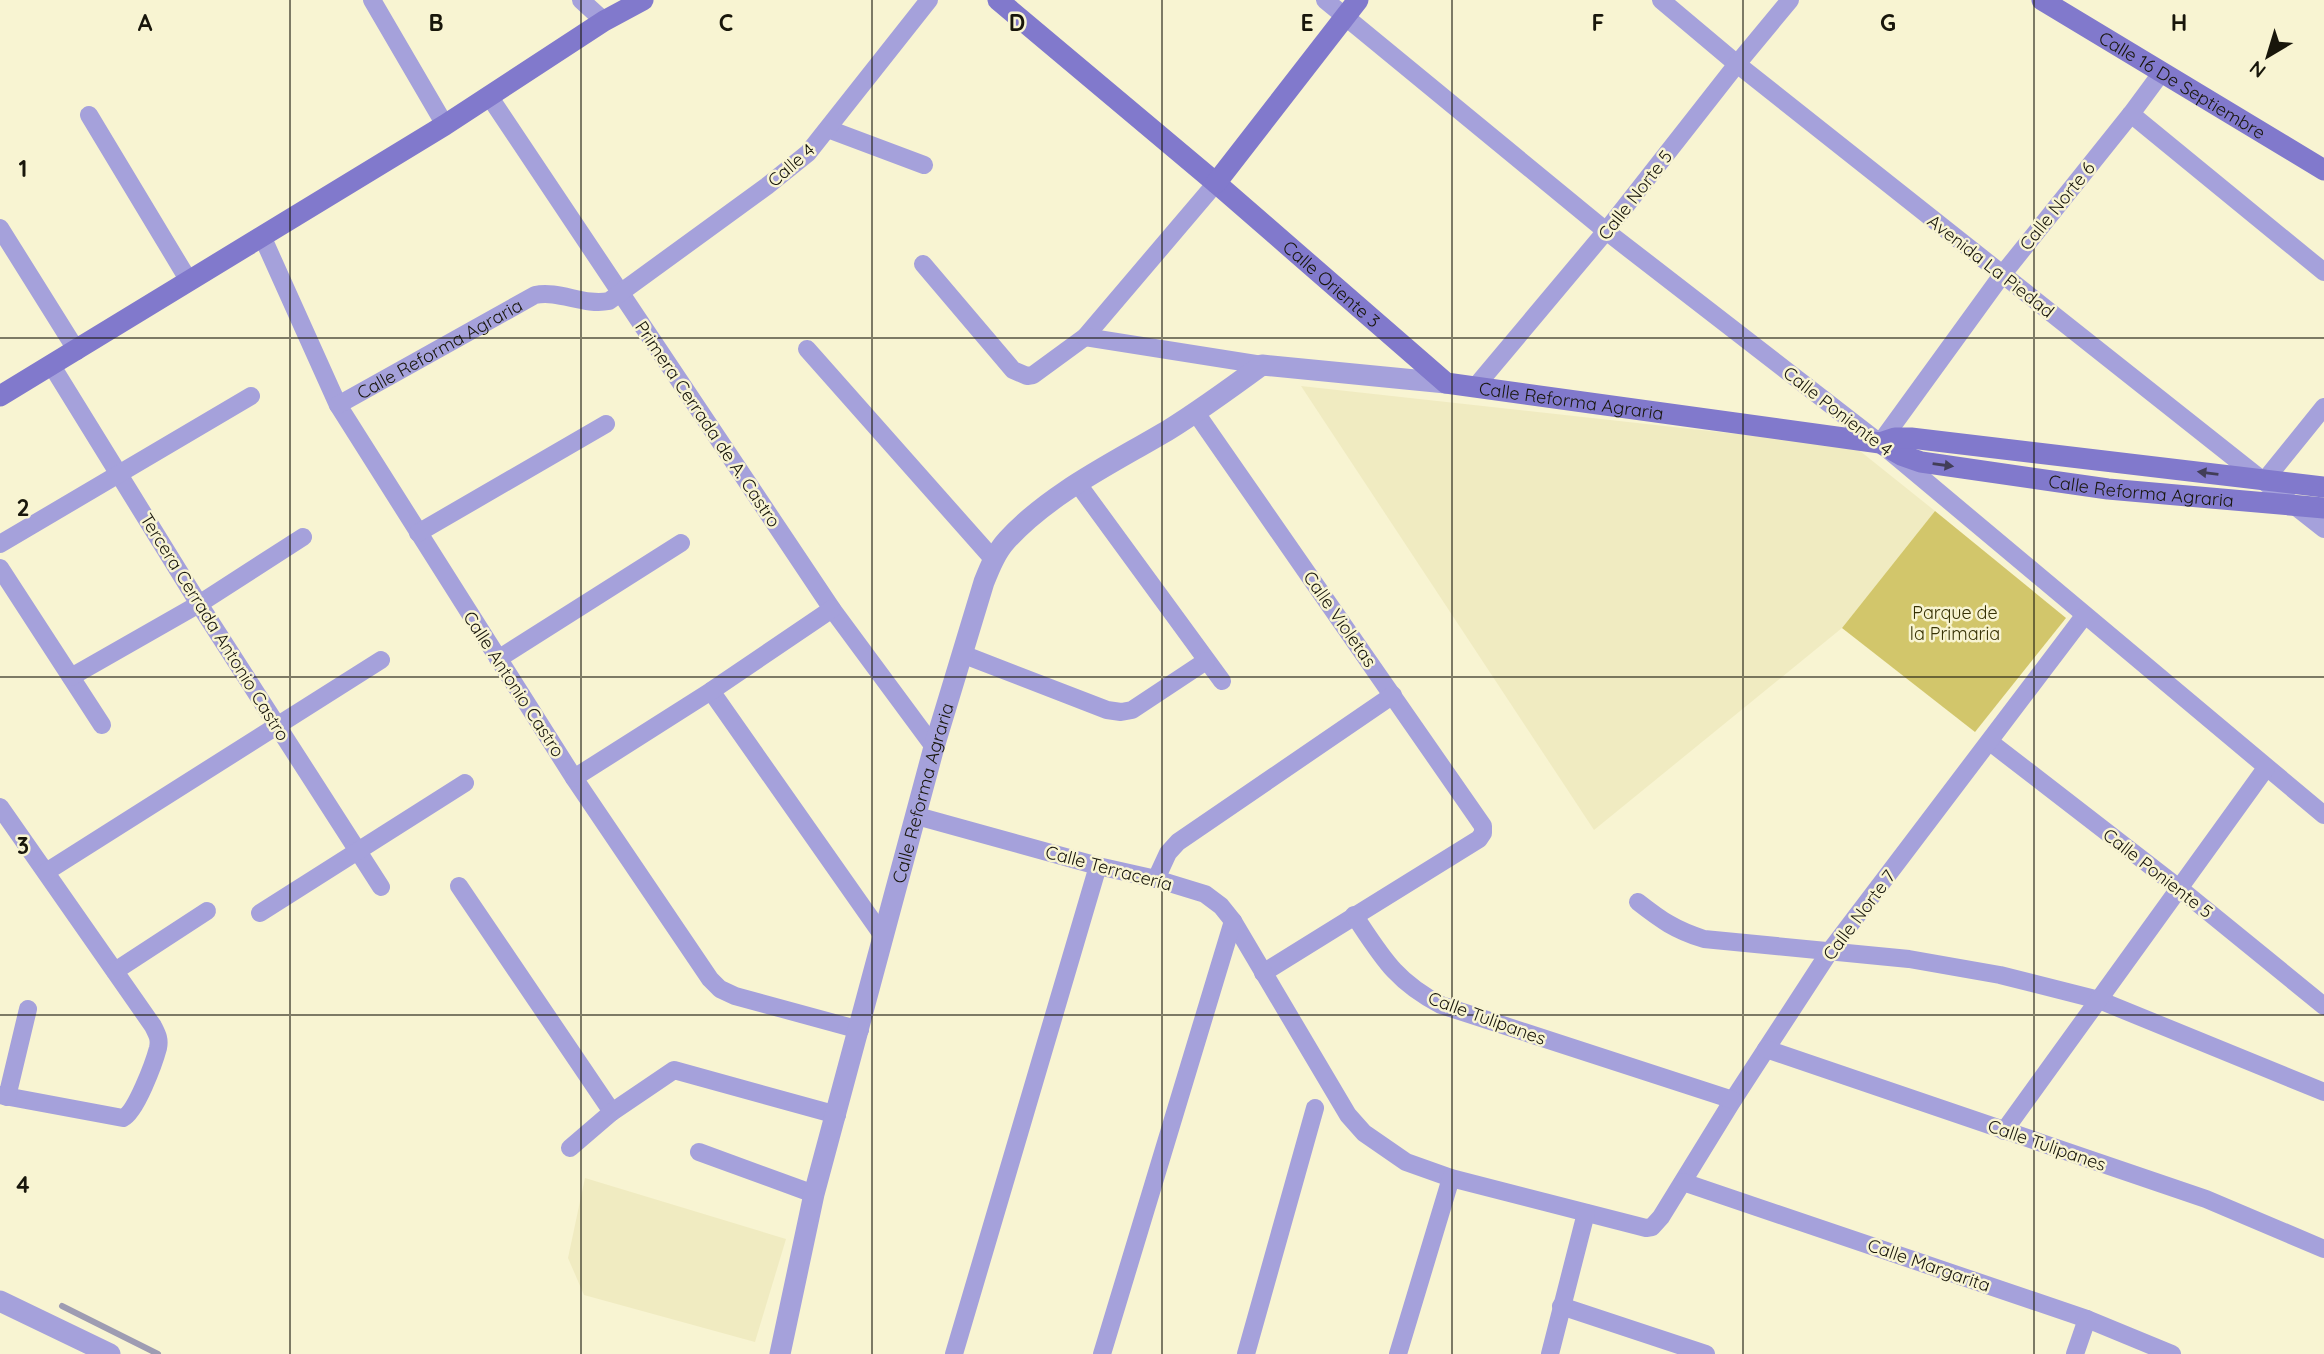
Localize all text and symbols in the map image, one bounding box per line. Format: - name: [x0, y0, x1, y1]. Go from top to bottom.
- text: A: [138, 8, 153, 37]
- text: B: [428, 8, 444, 37]
- text: C: [719, 8, 733, 37]
- text: D: [1009, 8, 1025, 37]
- text: E: [1300, 8, 1314, 37]
- text: F: [1592, 8, 1604, 37]
- text: G: [1880, 8, 1896, 37]
- text: H: [2171, 8, 2187, 37]
- north arrow: [2233, 21, 2303, 91]
- street label: Calle 16 De Septiembre: [2095, 26, 2270, 144]
- text: N: [2245, 56, 2270, 83]
- street label: Calle 4: [763, 138, 819, 192]
- street label: Calle Norte 5: [1593, 145, 1677, 245]
- text: 1: [19, 154, 27, 183]
- street label: Calle Norte 6: [2014, 157, 2100, 255]
- street label: Avenida La Piedad: [1923, 209, 2059, 323]
- street label: Calle Oriente 3: [1278, 235, 1385, 332]
- street label: Calle Reforma Agraria: [352, 293, 526, 404]
- street label: Primera Cerrada de A. Castro: [630, 316, 786, 532]
- street label: Calle Poniente 4: [1779, 361, 1897, 461]
- street label: Calle Reforma Agraria: [1478, 376, 1665, 424]
- one-way arrow: [1932, 460, 1954, 471]
- one-way arrow: [2196, 467, 2218, 478]
- street label: Calle Reforma Agraria: [2047, 469, 2235, 512]
- text: 2: [16, 493, 30, 522]
- street label: Tercera Cerrada Antonio Castro: [135, 509, 295, 745]
- street label: Calle Violetas: [1298, 566, 1382, 672]
- park label: Parque de la Primaria: [1910, 601, 2000, 645]
- street label: Calle Antonio Castro: [458, 607, 570, 761]
- street label: Calle Reforma Agraria: [886, 700, 958, 886]
- street label: Calle Poniente 5: [2099, 823, 2217, 923]
- text: 3: [17, 831, 29, 860]
- street label: Calle Terracería: [1043, 840, 1175, 896]
- street label: Calle Norte 7: [1818, 865, 1900, 965]
- street label: Calle Tulipanes: [1425, 986, 1549, 1050]
- street label: Calle Tulipanes: [1985, 1114, 2109, 1176]
- text: 4: [16, 1170, 30, 1199]
- street label: Calle Margarita: [1865, 1233, 1993, 1297]

